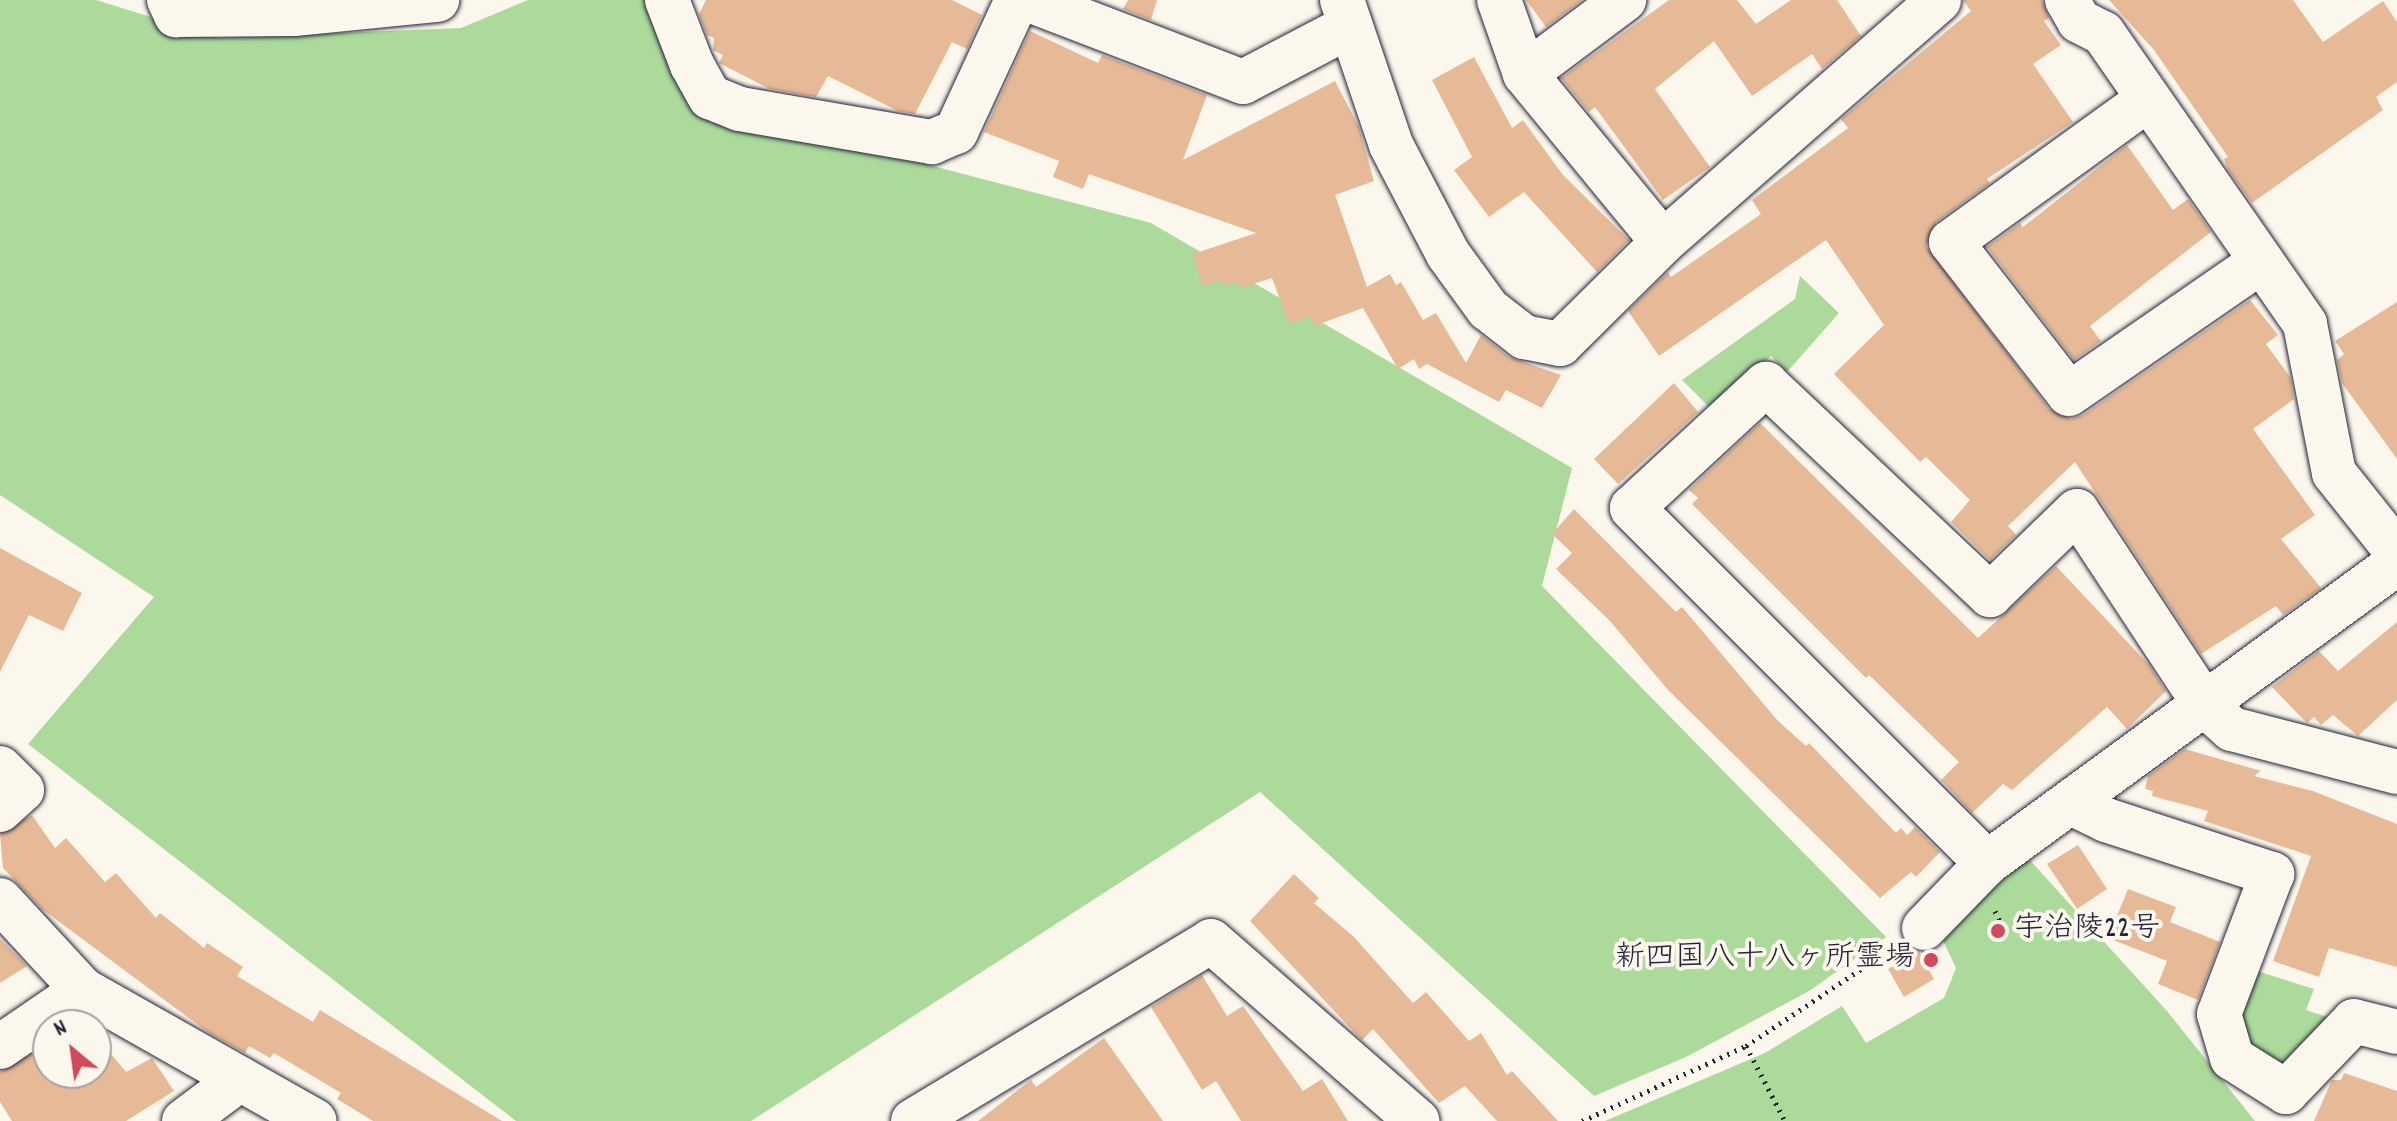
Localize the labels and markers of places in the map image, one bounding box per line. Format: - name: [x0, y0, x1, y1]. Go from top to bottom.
- place label: 宇治陵22号: [2014, 913, 2160, 949]
- marker: 宇治陵22号: [1989, 922, 2007, 940]
- place label: 新四国八十八ヶ所霊場: [1615, 942, 1915, 978]
- marker: 新四国八十八ヶ所霊場: [1922, 951, 1940, 969]

